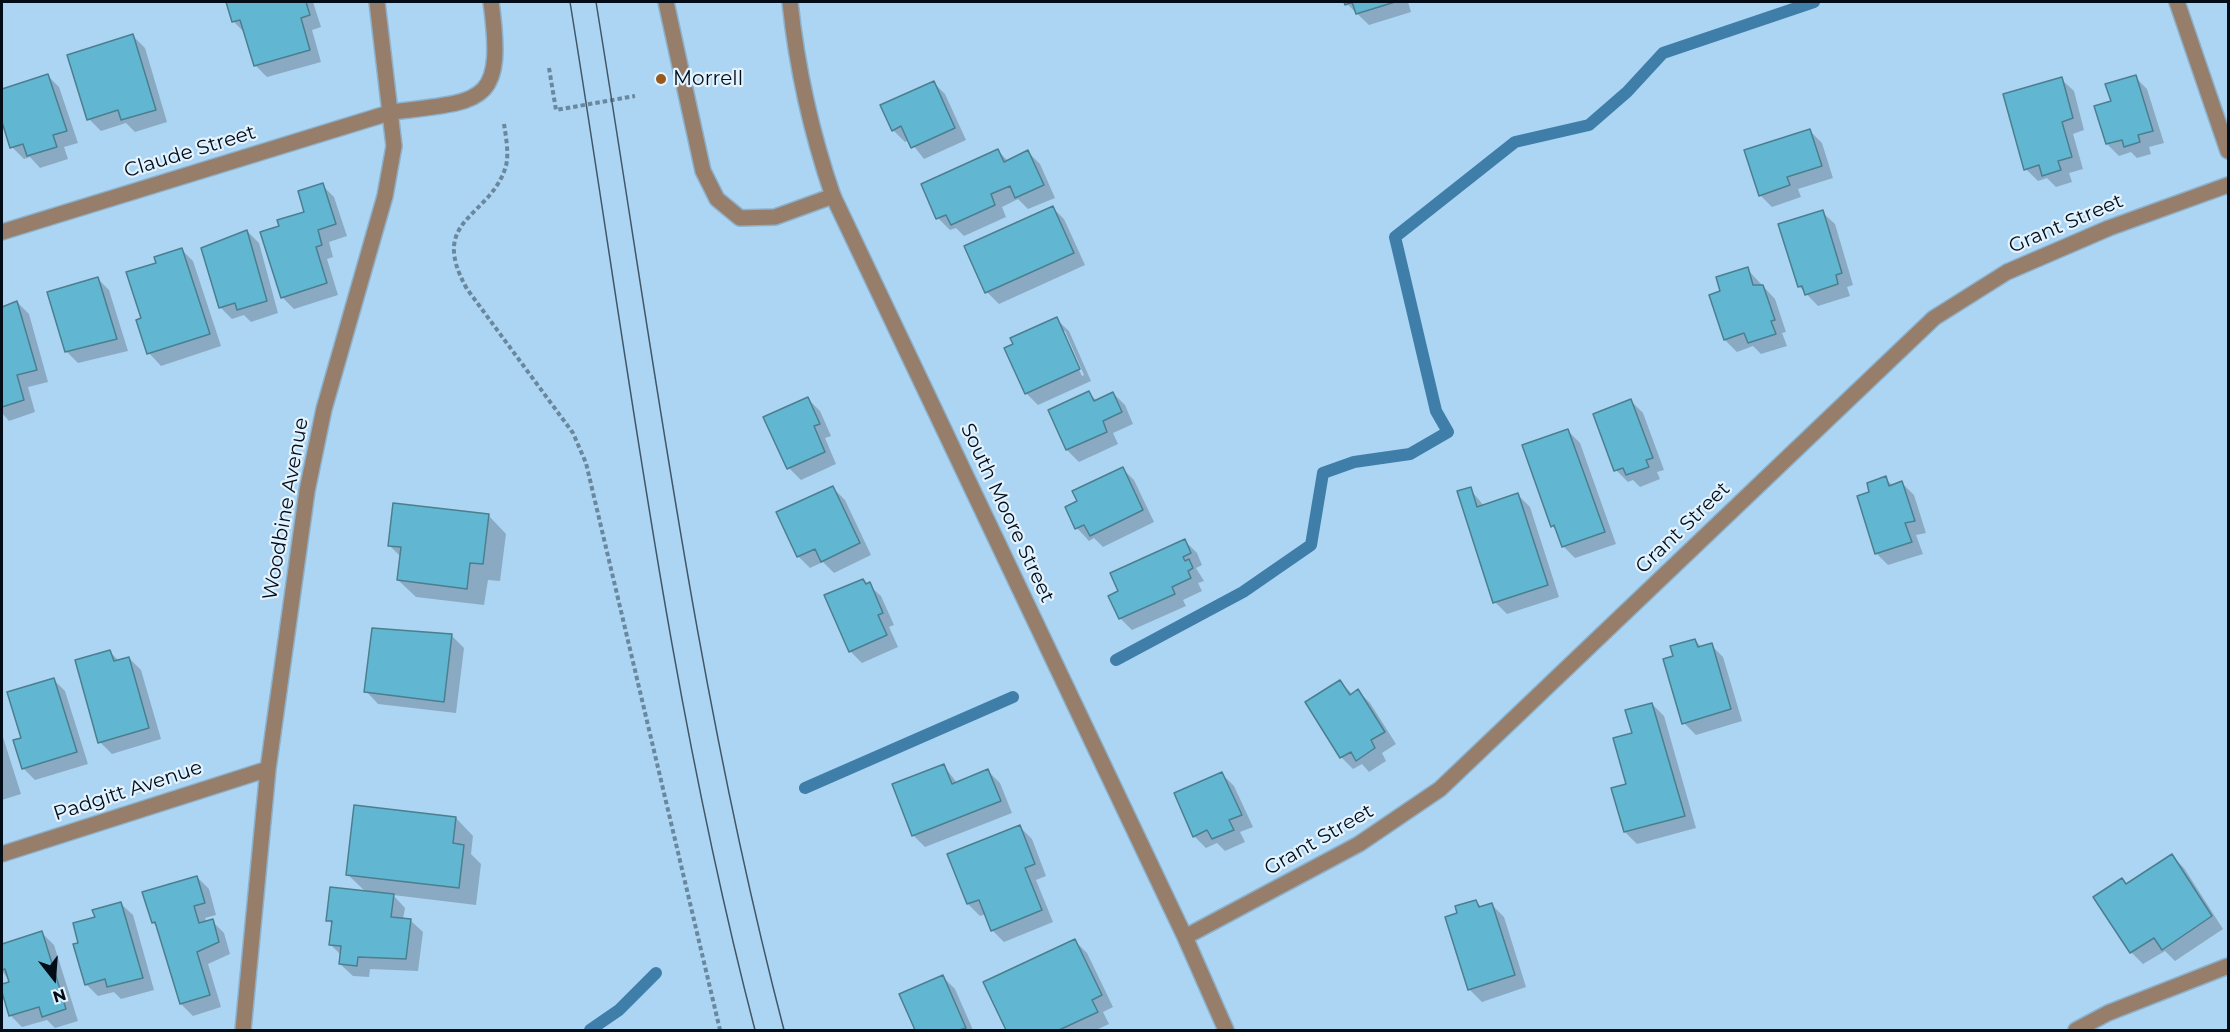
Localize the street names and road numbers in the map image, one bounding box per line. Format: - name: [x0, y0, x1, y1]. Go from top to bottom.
- street label: Claude Street: [121, 121, 259, 183]
- street label: Grant Street: [2005, 189, 2127, 259]
- street label: Woodbine Avenue: [258, 416, 314, 602]
- street label: South Moore Street: [955, 420, 1059, 606]
- street label: Grant Street: [1631, 477, 1735, 579]
- street label: Padgitt Avenue: [51, 756, 205, 826]
- street label: Grant Street: [1260, 799, 1378, 881]

